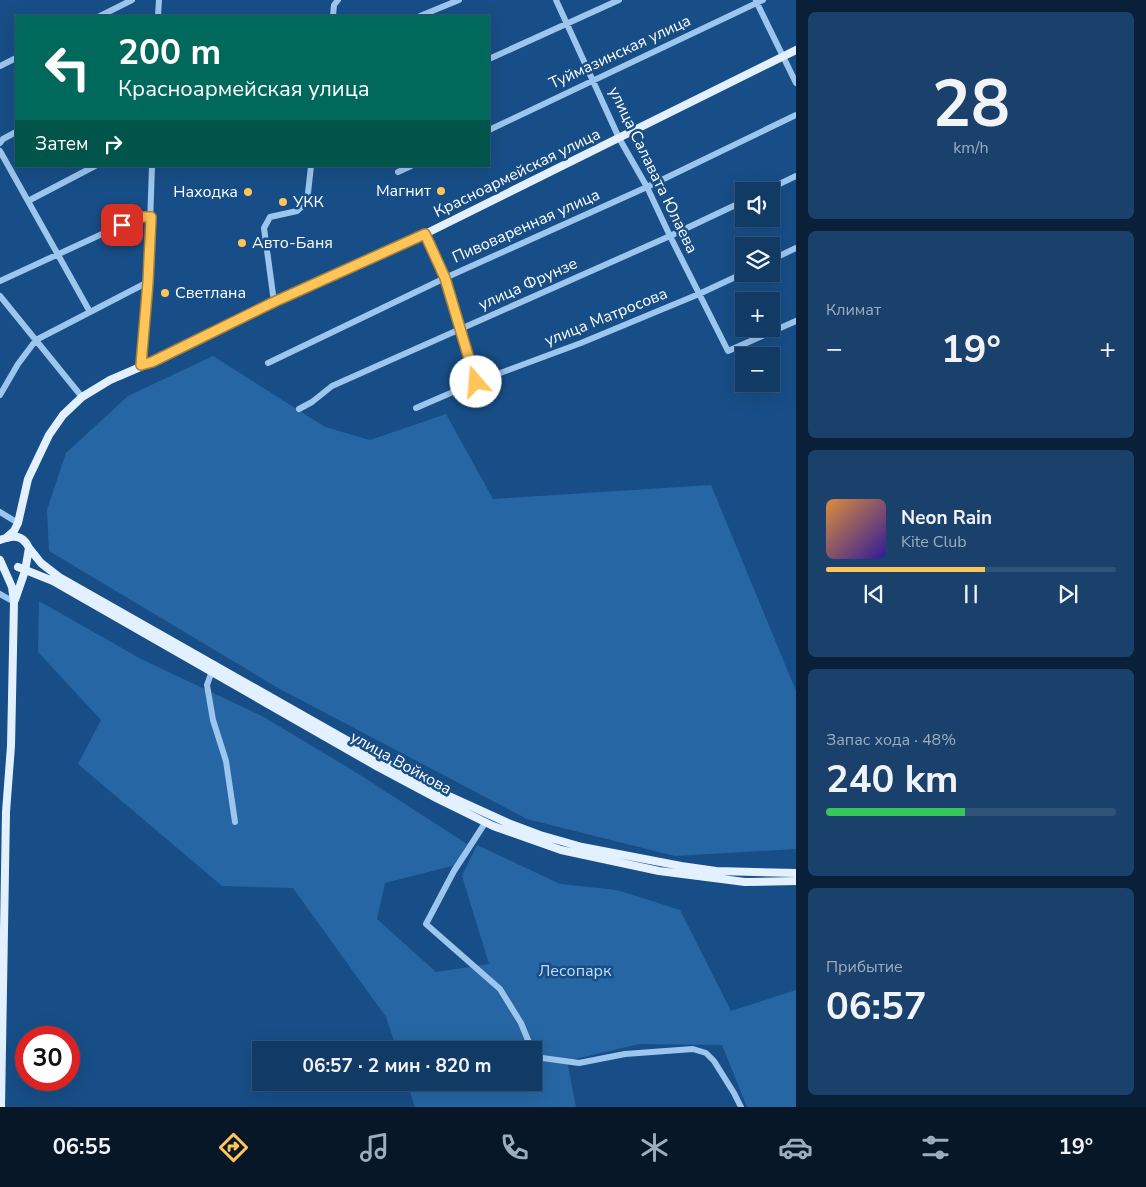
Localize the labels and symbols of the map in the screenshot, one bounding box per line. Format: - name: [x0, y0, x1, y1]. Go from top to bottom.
- street label: Туймазинская улица: [546, 9, 694, 95]
- street label: улица Салавата Юлаева: [603, 83, 703, 257]
- street label: Красноармейская улица: [430, 123, 604, 223]
- place label: Магнит: [376, 180, 432, 202]
- place label: Находка: [173, 181, 238, 203]
- street label: Пивоваренная улица: [449, 184, 603, 268]
- marker: Магнит: [435, 185, 447, 197]
- marker: Находка: [242, 186, 254, 198]
- place label: УКК: [292, 191, 325, 213]
- marker: УКК: [277, 196, 289, 208]
- pin: [101, 204, 143, 246]
- place label: Авто-Баня: [252, 232, 333, 254]
- marker: Авто-Баня: [236, 237, 248, 249]
- street label: улица Фрунзе: [475, 252, 581, 316]
- place label: Светлана: [175, 282, 246, 304]
- street label: улица Матросова: [541, 282, 671, 352]
- marker: Светлана: [159, 287, 171, 299]
- position arrow: [449, 355, 501, 407]
- street label: улица Войкова: [346, 726, 456, 800]
- park label: Лесопарк: [538, 960, 612, 982]
- speed limit sign: 30: [15, 1026, 80, 1091]

